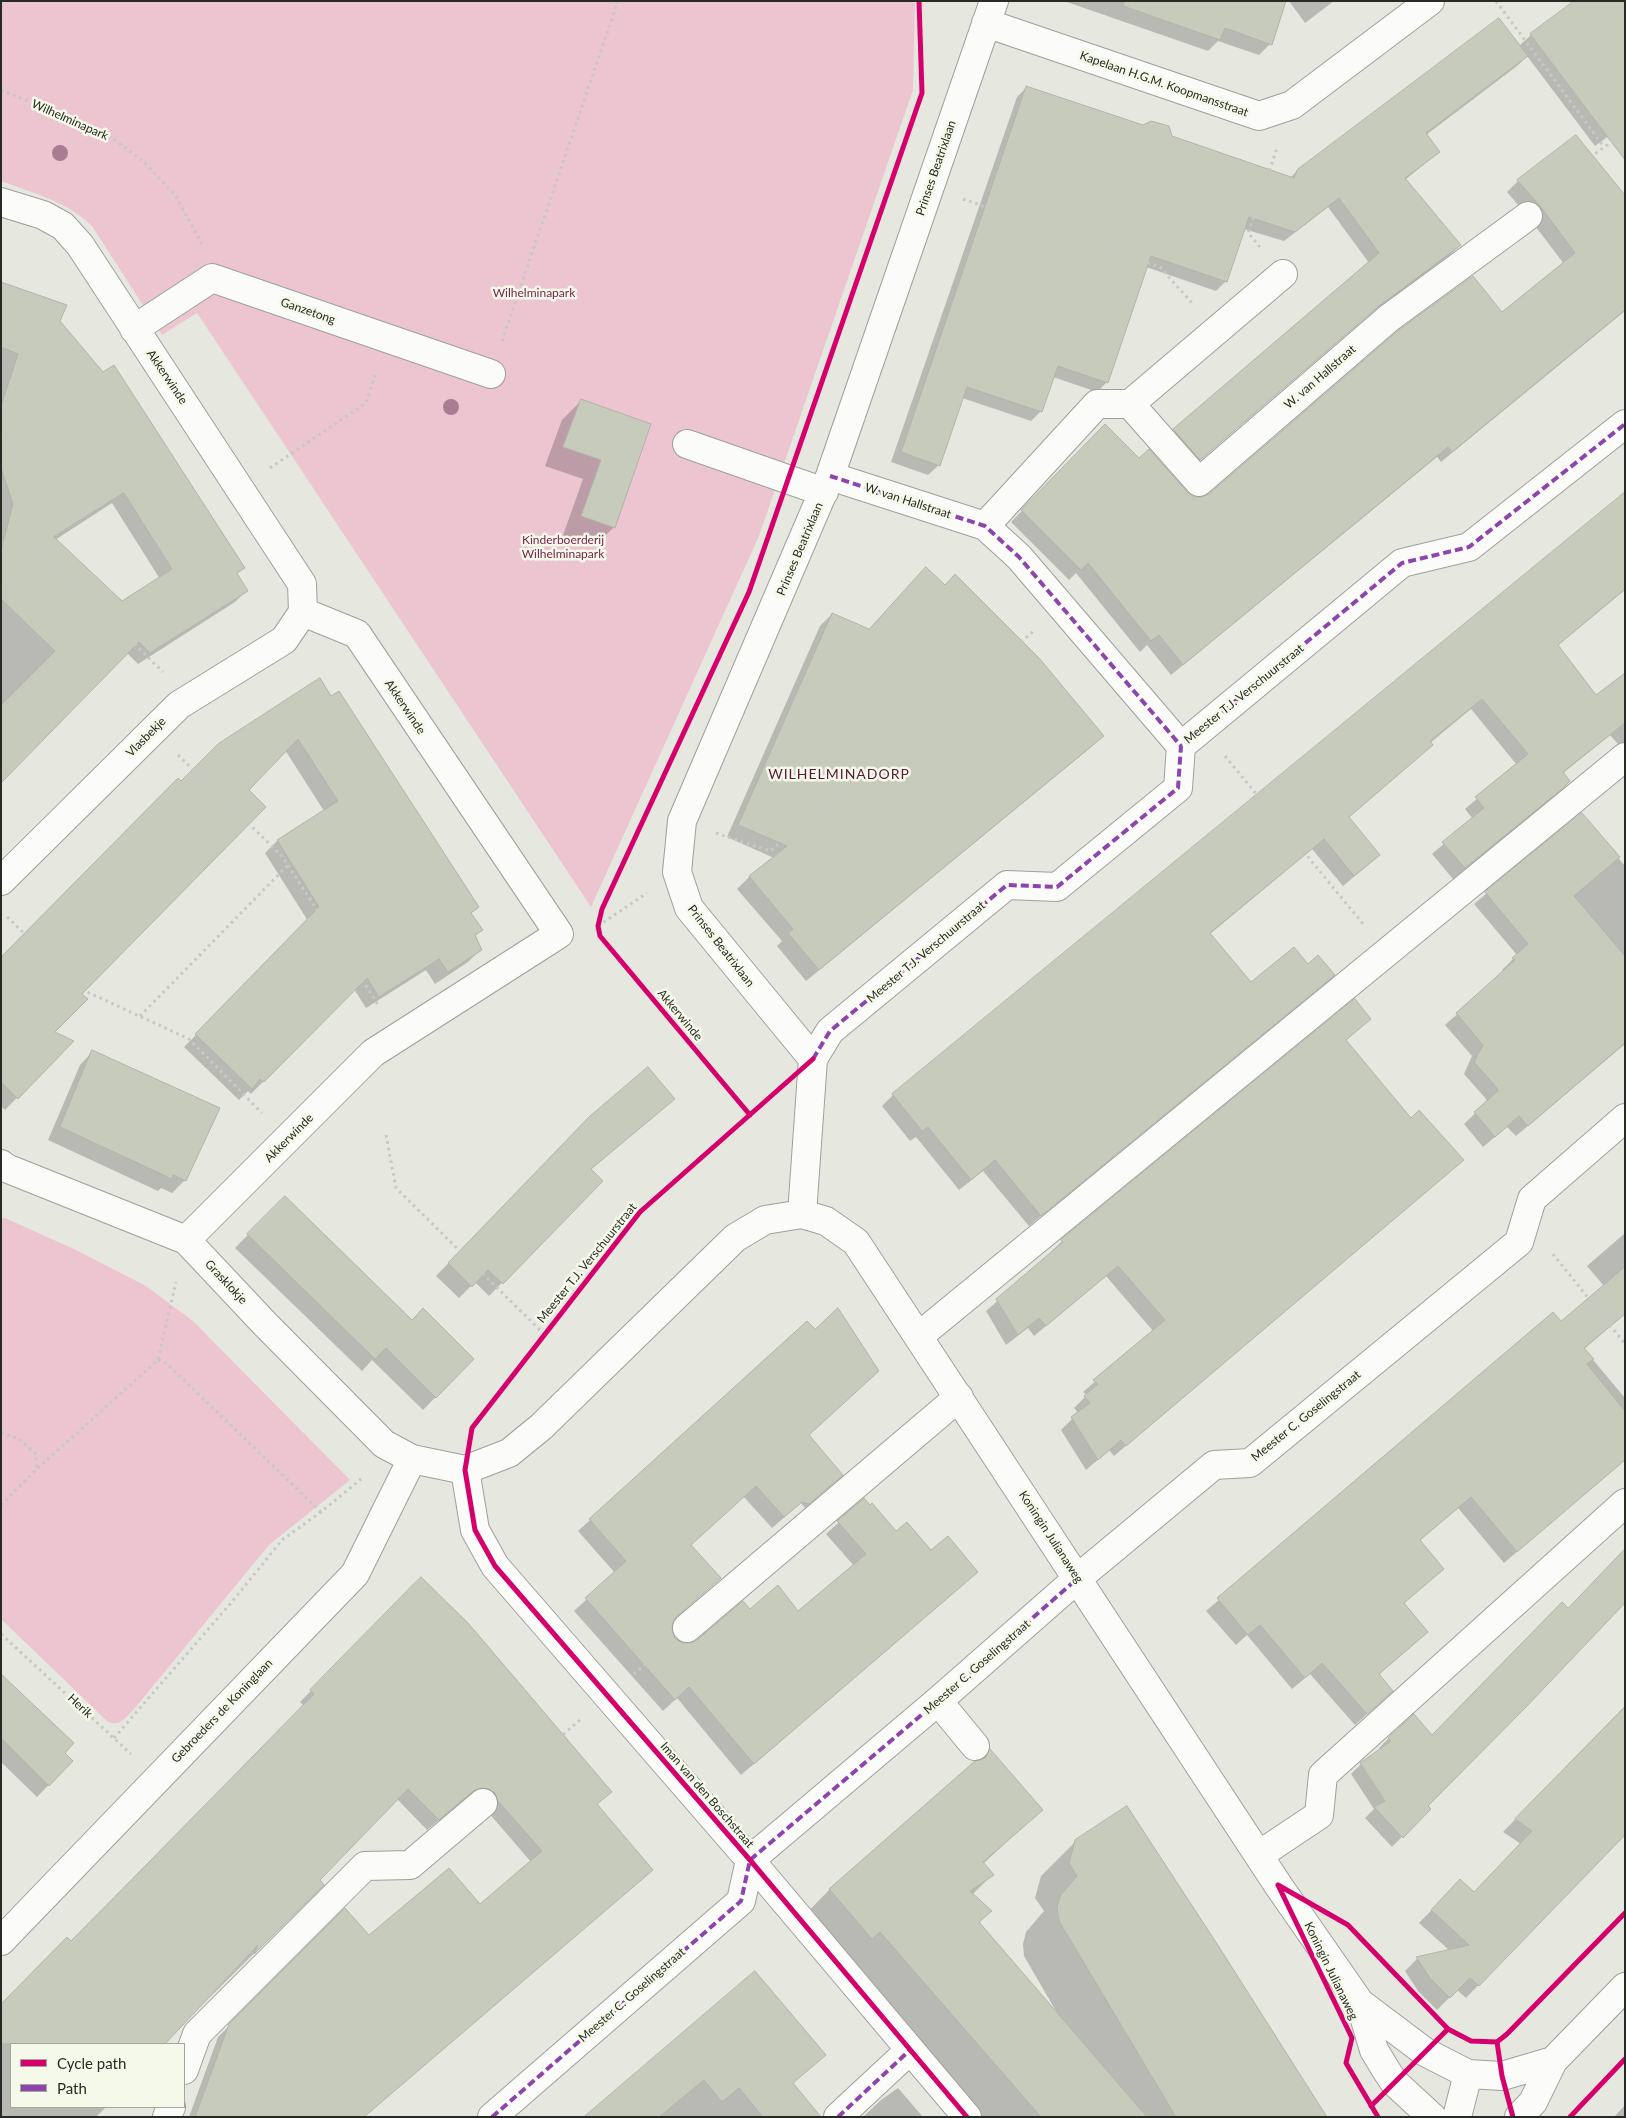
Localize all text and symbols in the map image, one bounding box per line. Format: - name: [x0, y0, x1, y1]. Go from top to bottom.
- street label: Kapelaan H.G.M. Koopmansstraat: [1078, 48, 1250, 120]
- street label: Wilhelminapark: [29, 97, 111, 143]
- street label: Prinses Beatrixlaan: [913, 119, 959, 217]
- park label: Wilhelminapark: [493, 286, 575, 300]
- street label: Ganzetong: [279, 295, 337, 327]
- street label: W. van Hallstraat: [1281, 342, 1359, 412]
- street label: Akkerwinde: [143, 347, 191, 407]
- street label: W. van Hallstraat: [863, 480, 953, 522]
- street label: Prinses Beatrixlaan: [774, 500, 826, 598]
- park label: Kinderboerderij Wilhelminapark: [522, 533, 604, 561]
- street label: Meester T.J. Verschuurstraat: [1181, 641, 1307, 747]
- street label: Akkerwinde: [381, 677, 429, 737]
- street label: Vlasbekje: [123, 714, 169, 760]
- district label: WILHELMINADORP: [766, 766, 912, 782]
- street label: Meester T.J. Verschuurstraat: [864, 898, 988, 1006]
- street label: Prinses Beatrixlaan: [685, 902, 757, 990]
- street label: Akkerwinde: [654, 986, 706, 1044]
- street label: Akkerwinde: [262, 1111, 316, 1165]
- street label: Meester T.J. Verschuurstraat: [534, 1200, 640, 1326]
- street label: Grasklokje: [202, 1257, 250, 1307]
- street label: Meester C. Goselingstraat: [1248, 1367, 1364, 1465]
- street label: Koningin Julianaweg: [1016, 1488, 1086, 1586]
- street label: Meester C. Goselingstraat: [921, 1617, 1033, 1717]
- street label: Gebroeders de Koninglaan: [169, 1656, 275, 1766]
- street label: Herik: [65, 1691, 95, 1721]
- street label: Iman van den Boschstraat: [657, 1739, 757, 1851]
- street label: Koningin Julianaweg: [1301, 1920, 1361, 2022]
- street label: Meester C. Goselingstraat: [576, 1945, 688, 2045]
- legend: [10, 2043, 185, 2108]
- text: Cycle path: [57, 2054, 126, 2072]
- text: Path: [57, 2079, 87, 2097]

